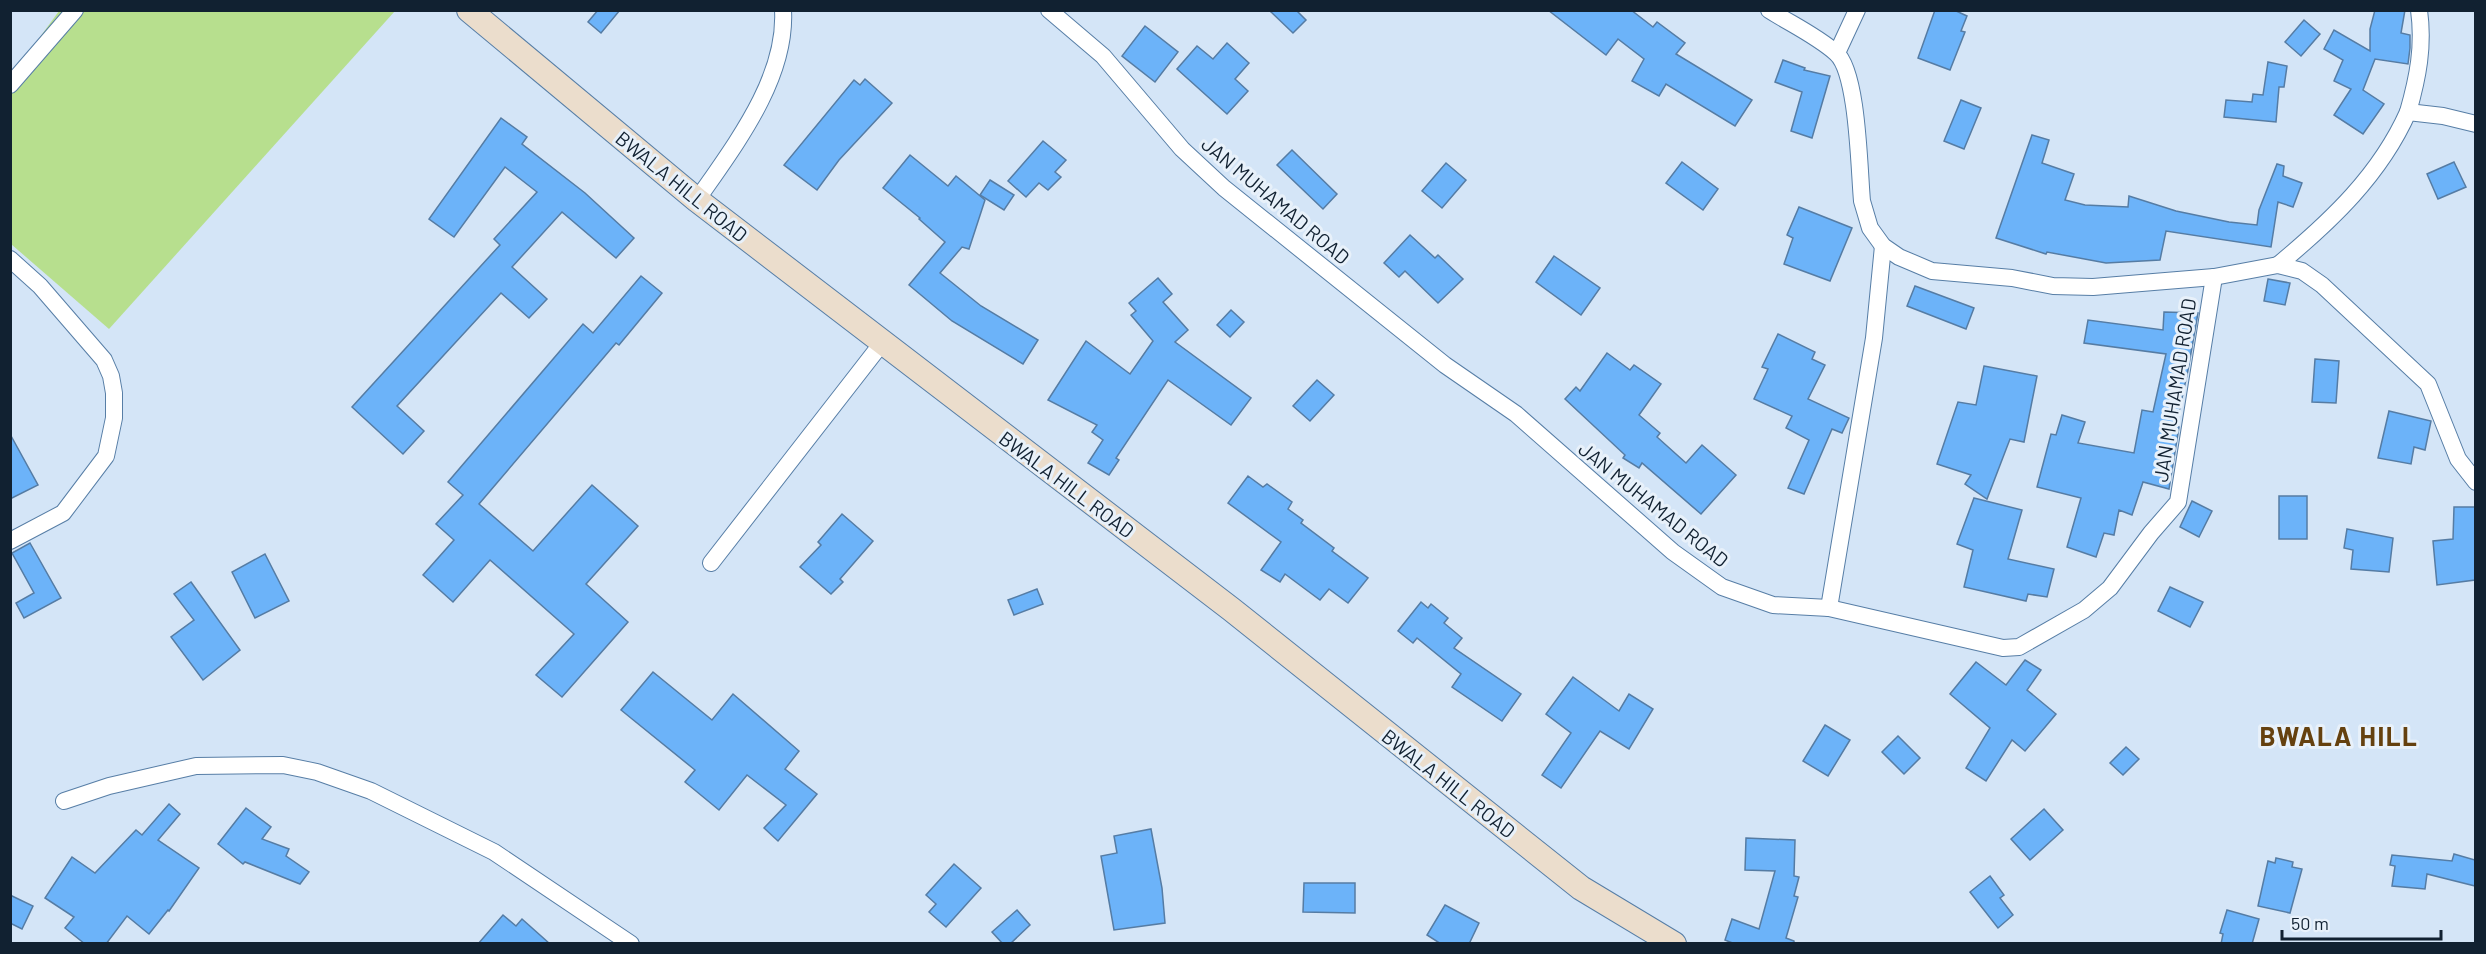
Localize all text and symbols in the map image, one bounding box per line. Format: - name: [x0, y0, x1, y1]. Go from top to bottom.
- street label: BWALA HILL ROAD: [611, 126, 753, 246]
- street label: JAN MUHAMAD ROAD: [1197, 131, 1355, 269]
- street label: JAN MUHAMAD ROAD: [2148, 296, 2200, 484]
- street label: BWALA HILL ROAD: [995, 426, 1139, 542]
- street label: JAN MUHAMAD ROAD: [1574, 436, 1734, 572]
- district label: BWALA HILL: [2260, 720, 2418, 751]
- street label: BWALA HILL ROAD: [1378, 724, 1520, 842]
- scale bar: [2282, 903, 2441, 941]
- text: 50 m: [2291, 912, 2329, 934]

